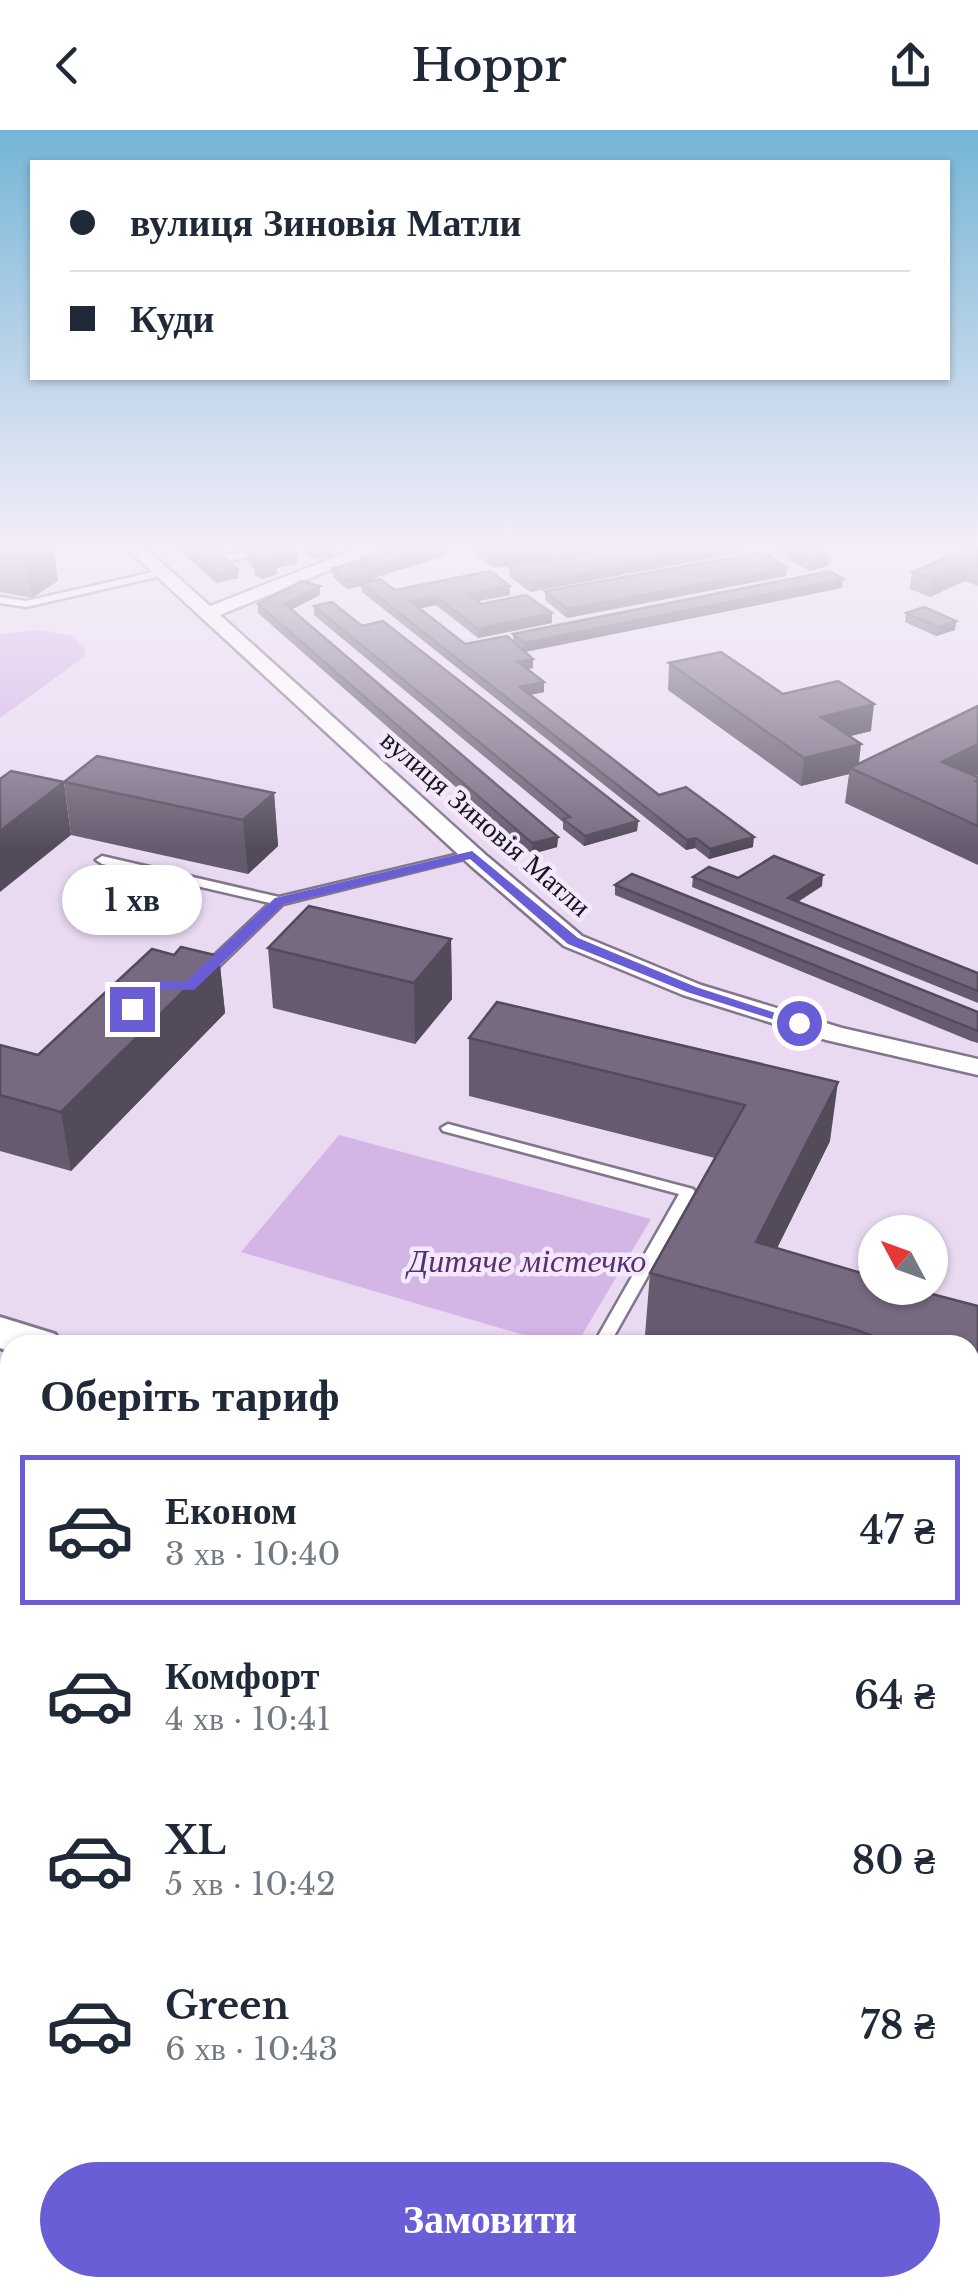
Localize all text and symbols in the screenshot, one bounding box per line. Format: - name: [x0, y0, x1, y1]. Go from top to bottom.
- text: Hoppr: [411, 37, 567, 93]
- icon: back: [40, 38, 95, 93]
- icon: share: [883, 38, 938, 93]
- text: вулиця Зиновія Матли: [130, 199, 522, 246]
- text: Куди: [130, 295, 214, 342]
- street label: вулиця Зиновія Матли: [373, 723, 598, 924]
- callout: 1 хв: [62, 864, 202, 934]
- text: 1 хв: [104, 880, 160, 920]
- route end: [110, 987, 155, 1032]
- route start: [777, 1001, 822, 1046]
- north arrow: [858, 1215, 948, 1305]
- map controls: [858, 1215, 948, 1305]
- park label: Дитяче містечко: [405, 1241, 646, 1281]
- text: Оберіть тариф: [40, 1367, 340, 1423]
- icon: car: [45, 1485, 135, 1575]
- text: Економ: [165, 1487, 297, 1534]
- text: 47 ₴: [860, 1507, 935, 1554]
- text: 3 хв · 10:40: [165, 1534, 340, 1574]
- icon: car: [45, 1650, 135, 1740]
- text: Комфорт: [165, 1652, 319, 1699]
- text: 64 ₴: [854, 1672, 935, 1719]
- text: 4 хв · 10:41: [165, 1699, 331, 1739]
- icon: car: [45, 1815, 135, 1905]
- text: XL: [165, 1817, 226, 1864]
- text: 80 ₴: [852, 1837, 935, 1884]
- text: 5 хв · 10:42: [165, 1864, 336, 1904]
- icon: car: [45, 1980, 135, 2070]
- text: Green: [165, 1982, 289, 2029]
- text: 78 ₴: [860, 2002, 935, 2049]
- text: 6 хв · 10:43: [165, 2029, 338, 2069]
- button: Замовити: [40, 2162, 940, 2277]

